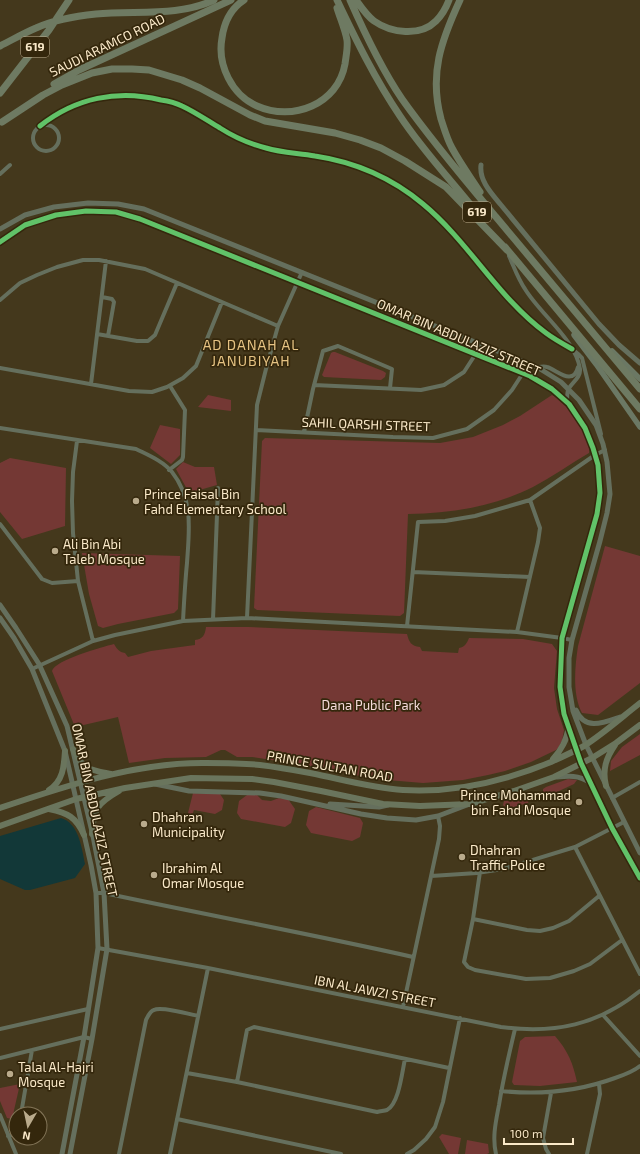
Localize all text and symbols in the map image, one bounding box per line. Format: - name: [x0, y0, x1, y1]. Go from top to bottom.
- street label: SAUDI ARAMCO ROAD: [47, 10, 167, 80]
- road number: 619: [21, 37, 49, 57]
- road number: 619: [463, 202, 491, 222]
- street label: OMAR BIN ABDULAZIZ STREET: [375, 295, 544, 379]
- district label: AD DANAH AL JANUBIYAH: [203, 336, 299, 369]
- street label: SAHIL QARSHI STREET: [301, 414, 431, 434]
- place label: Prince Faisal Bin Fahd Elementary School: [144, 486, 287, 517]
- marker: Prince Faisal Bin Fahd Elementary School: [131, 496, 141, 506]
- place label: Ali Bin Abi Taleb Mosque: [63, 536, 145, 567]
- marker: Ali Bin Abi Taleb Mosque: [50, 546, 60, 556]
- park label: Dana Public Park: [322, 697, 421, 713]
- street label: OMAR BIN ABDULAZIZ STREET: [69, 722, 121, 898]
- street label: PRINCE SULTAN ROAD: [266, 747, 394, 785]
- place label: Prince Mohammad bin Fahd Mosque: [460, 787, 571, 818]
- marker: Prince Mohammad bin Fahd Mosque: [574, 797, 584, 807]
- place label: Dhahran Municipality: [152, 809, 225, 840]
- marker: Dhahran Municipality: [139, 819, 149, 829]
- place label: Dhahran Traffic Police: [470, 842, 545, 873]
- marker: Dhahran Traffic Police: [457, 852, 467, 862]
- place label: Ibrahim Al Omar Mosque: [162, 860, 244, 891]
- marker: Ibrahim Al Omar Mosque: [149, 870, 159, 880]
- street label: IBN AL JAWZI STREET: [313, 971, 438, 1011]
- place label: Talal Al-Hajri Mosque: [18, 1059, 94, 1090]
- marker: Talal Al-Hajri Mosque: [5, 1069, 15, 1079]
- north arrow: [8, 1106, 48, 1146]
- scale bar: [504, 1120, 573, 1146]
- text: 100 m: [510, 1126, 542, 1140]
- text: N: [21, 1129, 31, 1143]

